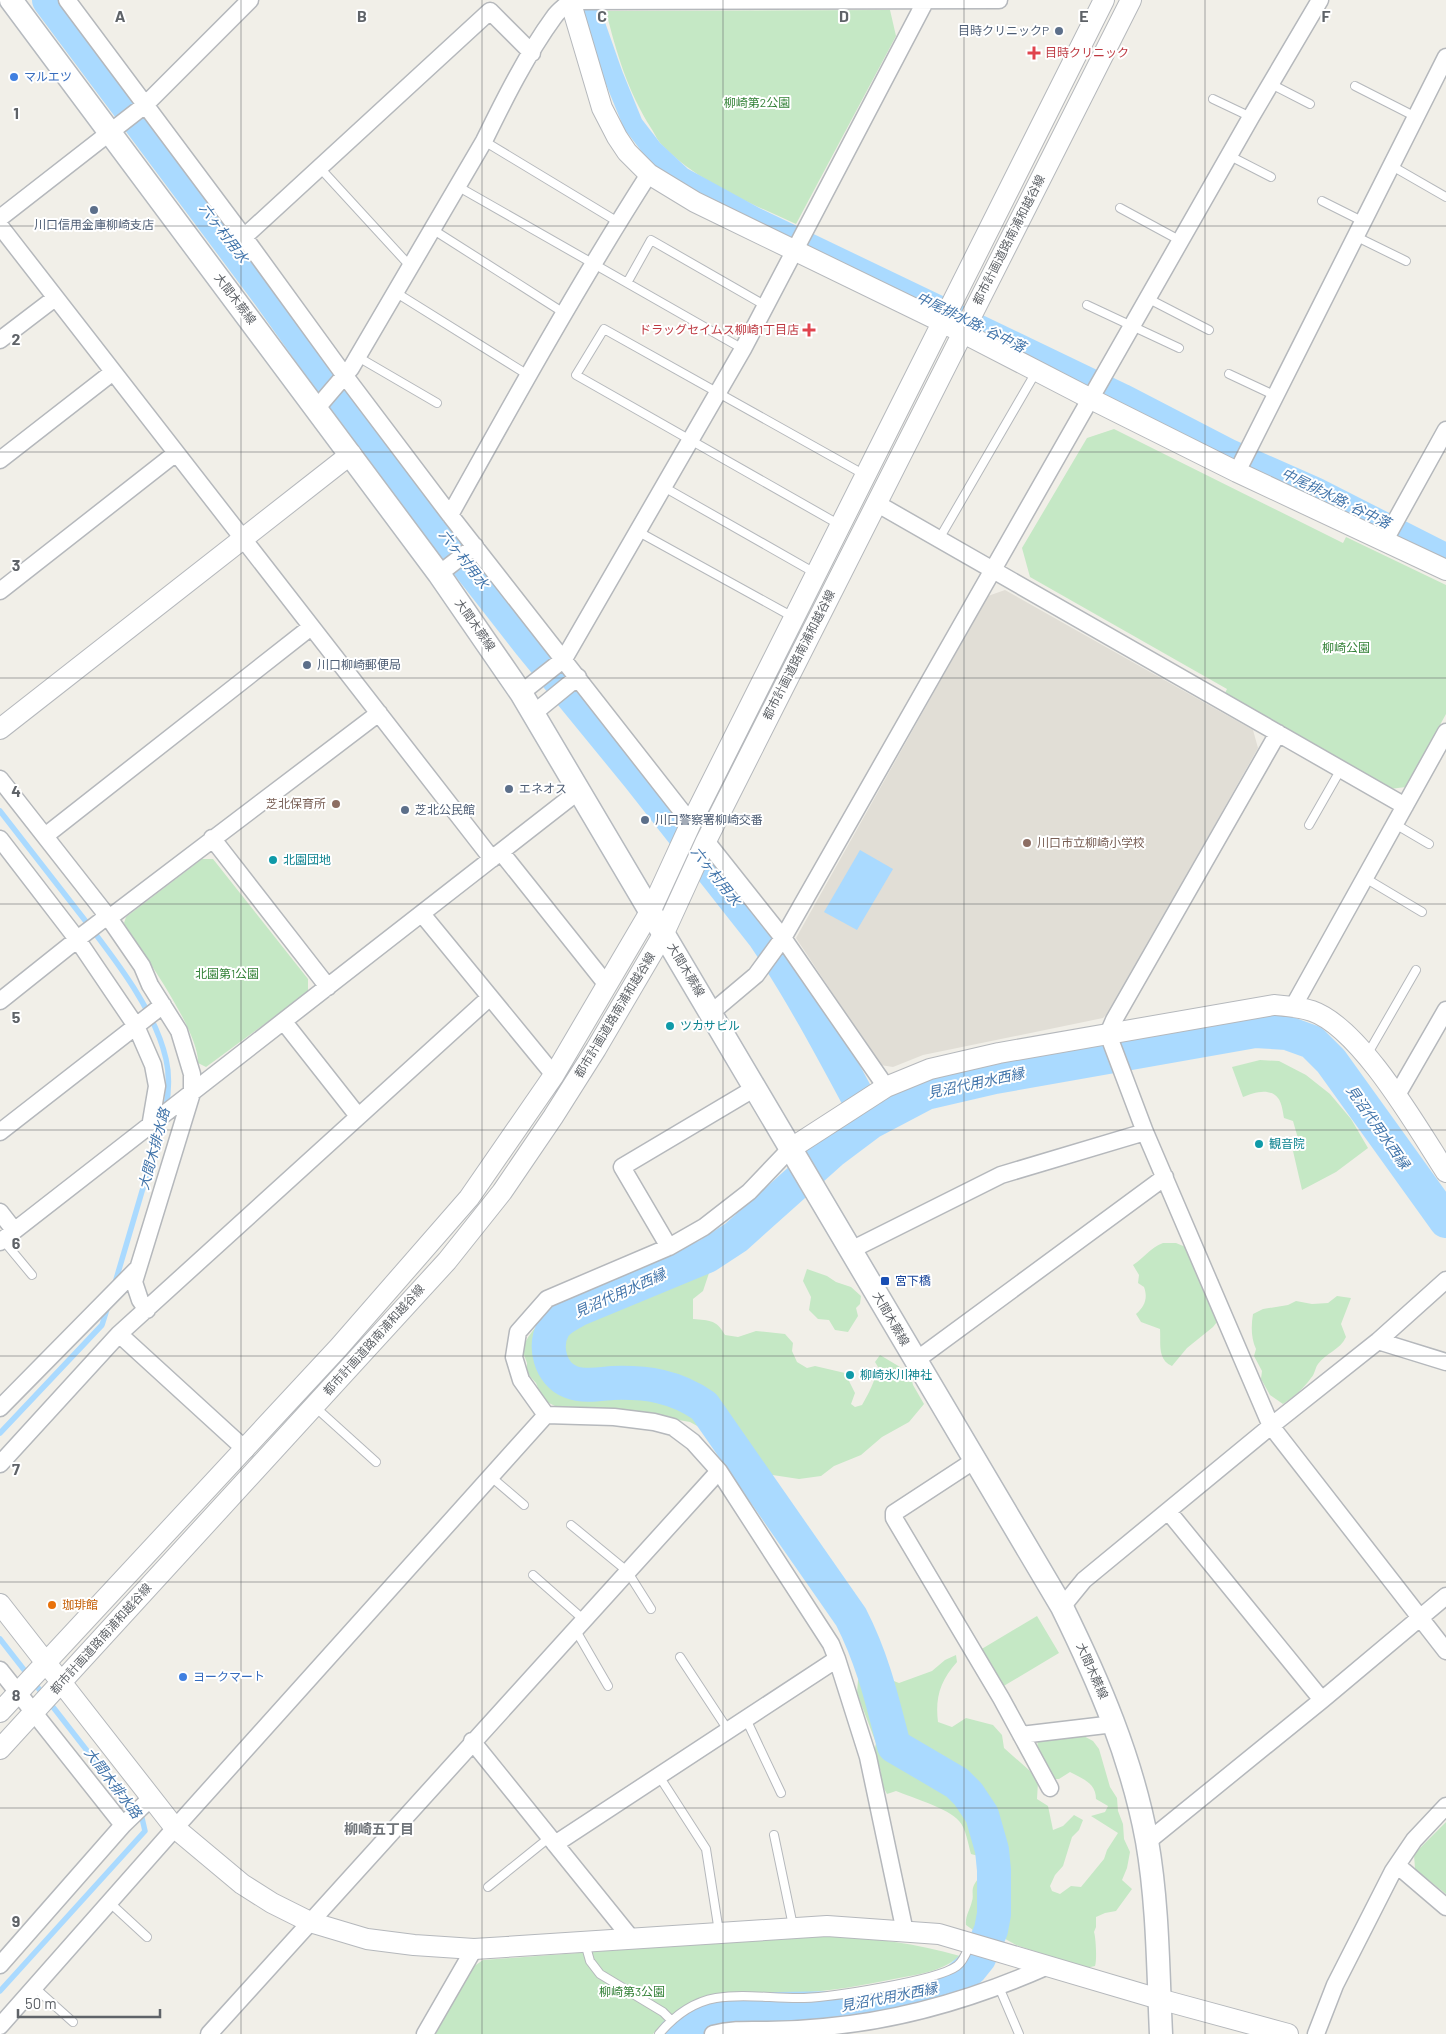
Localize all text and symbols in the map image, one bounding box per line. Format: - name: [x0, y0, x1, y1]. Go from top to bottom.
- text: A: [115, 6, 126, 25]
- text: B: [357, 6, 367, 25]
- text: C: [597, 6, 607, 25]
- text: D: [839, 6, 849, 25]
- text: E: [1079, 6, 1089, 25]
- text: F: [1322, 6, 1331, 25]
- place label: 目時クリニックP: [958, 23, 1049, 37]
- marker: 目時クリニックP: [1053, 25, 1065, 37]
- place label: 目時クリニック: [1045, 45, 1129, 59]
- marker: 目時クリニック: [1027, 46, 1041, 60]
- place label: マルエツ: [24, 69, 72, 83]
- marker: マルエツ: [8, 71, 20, 83]
- park label: 柳崎第2公園: [724, 95, 790, 109]
- text: 1: [13, 103, 19, 122]
- street label: 都市計画道路南浦和越谷線: [969, 172, 1047, 307]
- water label: 六ヶ村用水: [197, 200, 253, 267]
- marker: 川口信用金庫柳崎支店: [88, 204, 100, 216]
- place label: 川口信用金庫柳崎支店: [34, 217, 154, 231]
- street label: 大間木蕨線: [212, 270, 259, 327]
- water label: 中尾排水路; 谷中落: [914, 288, 1030, 356]
- place label: ドラッグセイムス柳崎1丁目店: [639, 322, 799, 336]
- marker: ドラッグセイムス柳崎1丁目店: [803, 324, 815, 336]
- text: 2: [12, 329, 21, 348]
- water label: 中尾排水路; 谷中落: [1279, 464, 1395, 532]
- water label: 六ヶ村用水: [436, 526, 494, 593]
- text: 3: [12, 555, 20, 574]
- street label: 都市計画道路南浦和越谷線: [759, 587, 837, 722]
- street label: 大間木蕨線: [453, 596, 499, 653]
- park label: 柳崎公園: [1322, 640, 1370, 654]
- place label: 川口柳崎郵便局: [317, 657, 401, 671]
- marker: 川口柳崎郵便局: [301, 659, 313, 671]
- text: 4: [11, 781, 21, 800]
- place label: エネオス: [519, 781, 567, 795]
- marker: エネオス: [503, 783, 515, 795]
- place label: 芝北保育所: [266, 796, 326, 810]
- marker: 芝北保育所: [330, 798, 342, 810]
- place label: 芝北公民館: [415, 802, 475, 816]
- marker: 芝北公民館: [399, 804, 411, 816]
- place label: 川口警察署柳崎交番: [655, 812, 763, 826]
- marker: 川口警察署柳崎交番: [639, 814, 651, 826]
- place label: 川口市立柳崎小学校: [1037, 835, 1145, 849]
- marker: 川口市立柳崎小学校: [1021, 837, 1033, 849]
- water label: 六ヶ村用水: [688, 843, 746, 910]
- place label: 北園団地: [283, 852, 331, 866]
- marker: 北園団地: [267, 854, 279, 866]
- street label: 大間木蕨線: [665, 940, 708, 999]
- street label: 都市計画道路南浦和越谷線: [571, 949, 657, 1080]
- park label: 北園第1公園: [195, 966, 259, 980]
- text: 5: [12, 1007, 21, 1026]
- place label: ツカサビル: [680, 1018, 740, 1032]
- marker: ツカサビル: [664, 1020, 676, 1032]
- water label: 見沼代用水西縁: [926, 1064, 1028, 1101]
- water label: 見沼代用水西縁: [1343, 1082, 1415, 1173]
- water label: 大間木排水路: [134, 1105, 173, 1192]
- place label: 観音院: [1269, 1136, 1305, 1150]
- marker: 観音院: [1253, 1138, 1265, 1150]
- text: 6: [12, 1233, 21, 1252]
- water label: 見沼代用水西縁: [572, 1264, 670, 1320]
- place label: 宮下橋: [895, 1273, 931, 1287]
- marker: 宮下橋: [879, 1275, 891, 1287]
- street label: 都市計画道路南浦和越谷線: [320, 1281, 427, 1398]
- street label: 大間木蕨線: [871, 1289, 913, 1348]
- place label: 柳崎氷川神社: [860, 1367, 932, 1381]
- marker: 柳崎氷川神社: [844, 1369, 856, 1381]
- text: 7: [12, 1459, 20, 1478]
- street label: 都市計画道路南浦和越谷線: [47, 1580, 154, 1697]
- place label: 珈琲館: [62, 1597, 98, 1611]
- marker: 珈琲館: [46, 1599, 58, 1611]
- street label: 大間木蕨線: [1074, 1640, 1112, 1701]
- place label: ヨークマート: [193, 1669, 265, 1683]
- marker: ヨークマート: [177, 1671, 189, 1683]
- text: 8: [12, 1685, 21, 1704]
- water label: 大間木排水路: [81, 1744, 146, 1822]
- district label: 柳崎五丁目: [344, 1820, 414, 1837]
- text: 9: [12, 1911, 20, 1930]
- water label: 見沼代用水西縁: [839, 1978, 941, 2014]
- park label: 柳崎第3公園: [599, 1984, 665, 1998]
- scale bar: [18, 1986, 160, 2018]
- text: 50 m: [25, 1994, 57, 2012]

